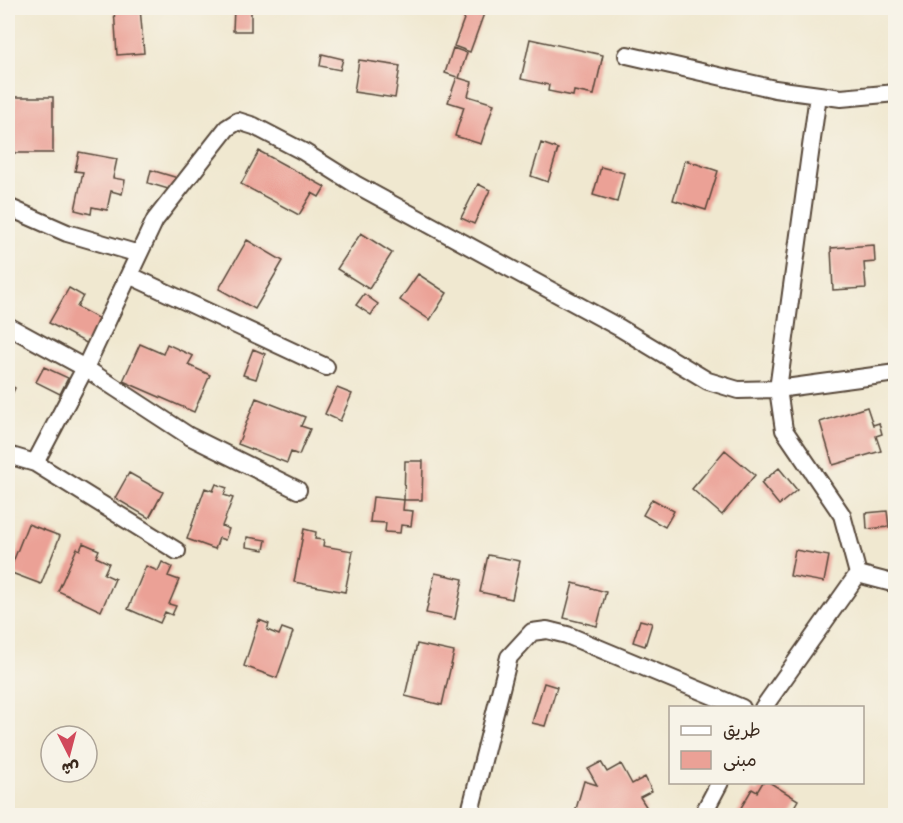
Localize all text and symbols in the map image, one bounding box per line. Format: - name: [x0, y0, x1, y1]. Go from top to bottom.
- legend: [669, 706, 864, 784]
- text: طريق: [723, 717, 761, 742]
- north arrow: [39, 724, 99, 784]
- text: مبنى: [723, 747, 757, 772]
- text: ش: [61, 757, 80, 781]

